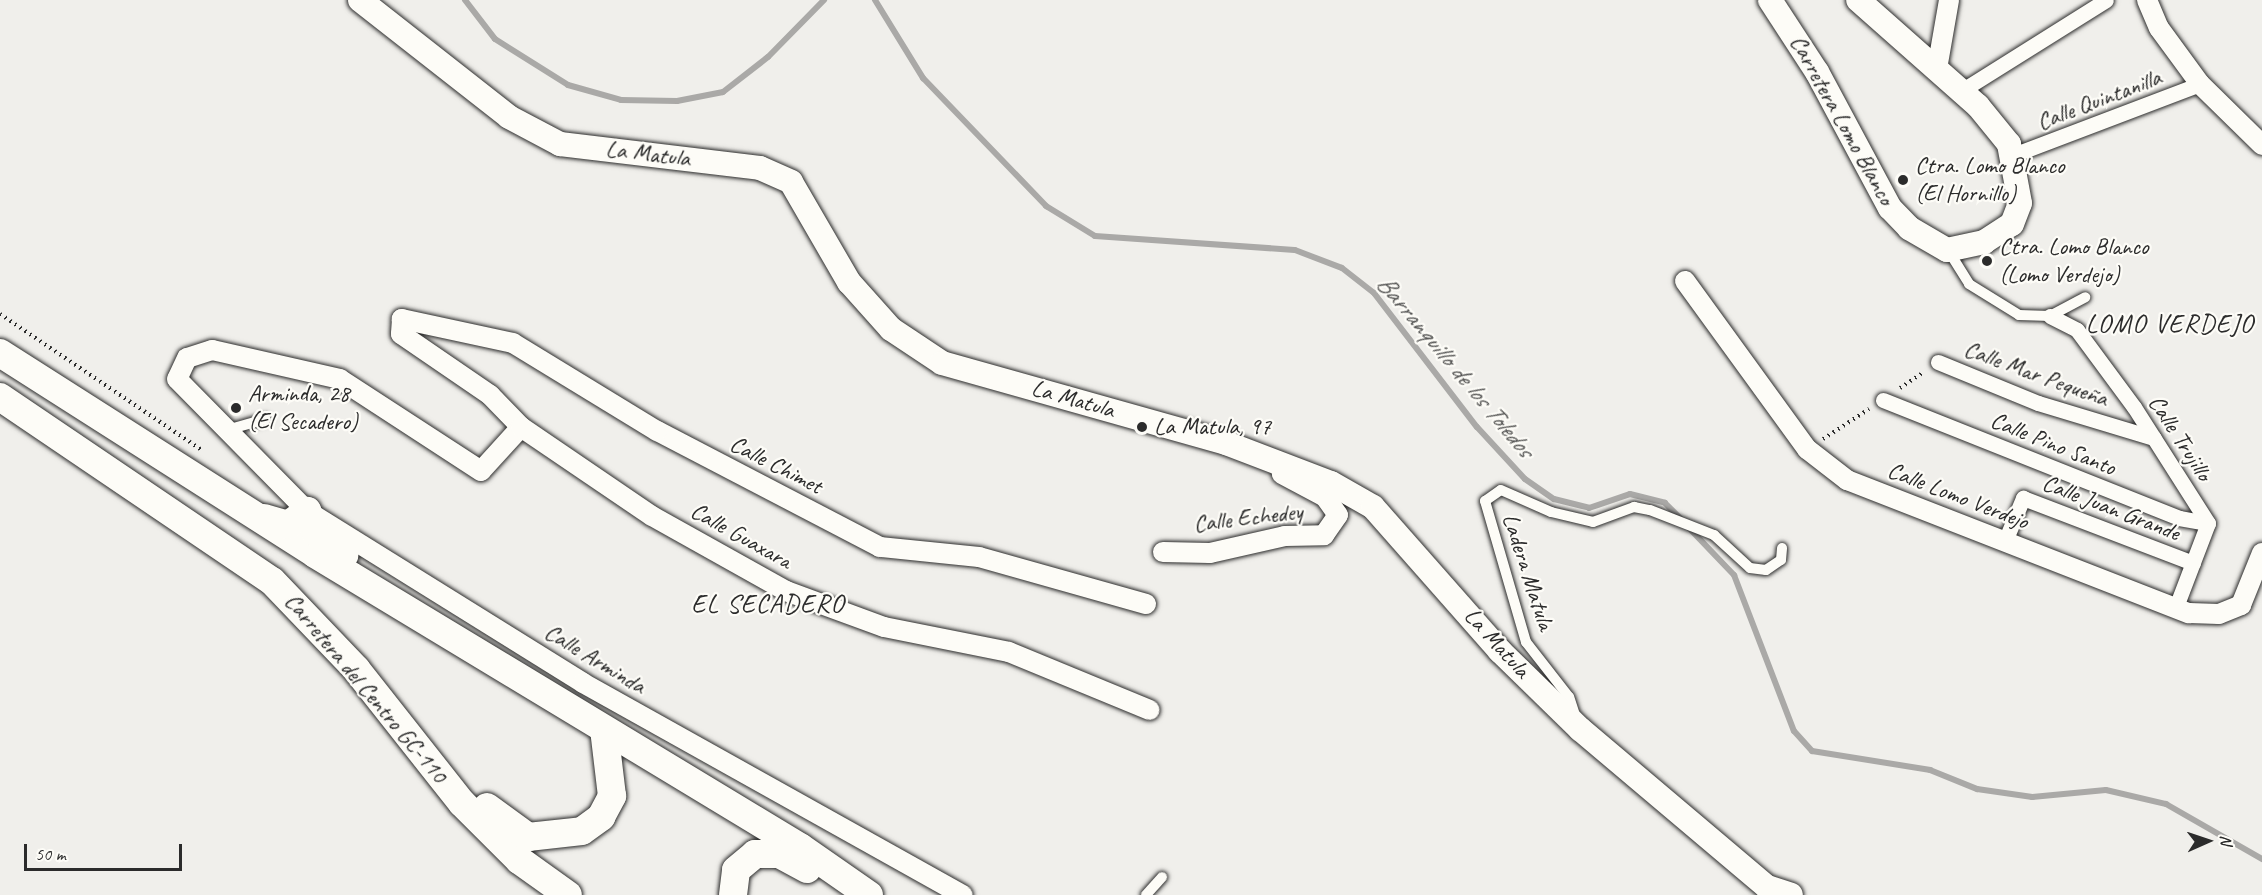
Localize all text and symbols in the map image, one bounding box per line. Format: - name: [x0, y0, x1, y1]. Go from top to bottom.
- street label: Carretera Lomo Blanco: [1784, 30, 1900, 210]
- street label: Calle Quintanilla: [2033, 63, 2165, 137]
- street label: La Matula: [604, 135, 692, 173]
- place label: Ctra. Lomo Blanco (El Hornillo): [1915, 152, 2066, 208]
- marker: Ctra. Lomo Blanco (El Hornillo): [1896, 173, 1910, 187]
- place label: Ctra. Lomo Blanco (Lomo Verdejo): [1999, 233, 2150, 289]
- marker: Ctra. Lomo Blanco (Lomo Verdejo): [1980, 254, 1994, 268]
- water label: Barranquillo de los Toledos: [1370, 269, 1540, 463]
- district label: LOMO VERDEJO: [2086, 308, 2254, 340]
- street label: Calle Mar Pequeña: [1960, 335, 2112, 413]
- street label: La Matula: [1028, 373, 1118, 425]
- place label: Arminda, 28 (El Secadero): [248, 380, 358, 436]
- street label: Calle Trujillo: [2142, 390, 2218, 486]
- marker: Arminda, 28 (El Secadero): [229, 401, 243, 415]
- street label: Calle Pino Santo: [1986, 406, 2120, 482]
- place label: La Matula, 97: [1154, 413, 1271, 441]
- marker: La Matula, 97: [1135, 420, 1149, 434]
- street label: Calle Chimet: [725, 429, 827, 501]
- street label: Calle Lomo Verdejo: [1884, 456, 2032, 536]
- street label: Calle Juan Grande: [2039, 469, 2183, 547]
- street label: Calle Guaxara: [686, 497, 796, 575]
- street label: Calle Echedey: [1192, 497, 1304, 539]
- street label: Ladera Matula: [1496, 510, 1560, 634]
- street label: Carretera del Centro GC-110: [278, 587, 454, 789]
- district label: EL SECADERO: [691, 588, 845, 620]
- street label: La Matula: [1458, 602, 1536, 684]
- street label: Calle Arminda: [539, 618, 651, 700]
- north arrow: [2178, 811, 2238, 871]
- scale bar: [27, 832, 184, 870]
- text: N: [2216, 835, 2236, 846]
- text: 50 m: [35, 843, 66, 865]

